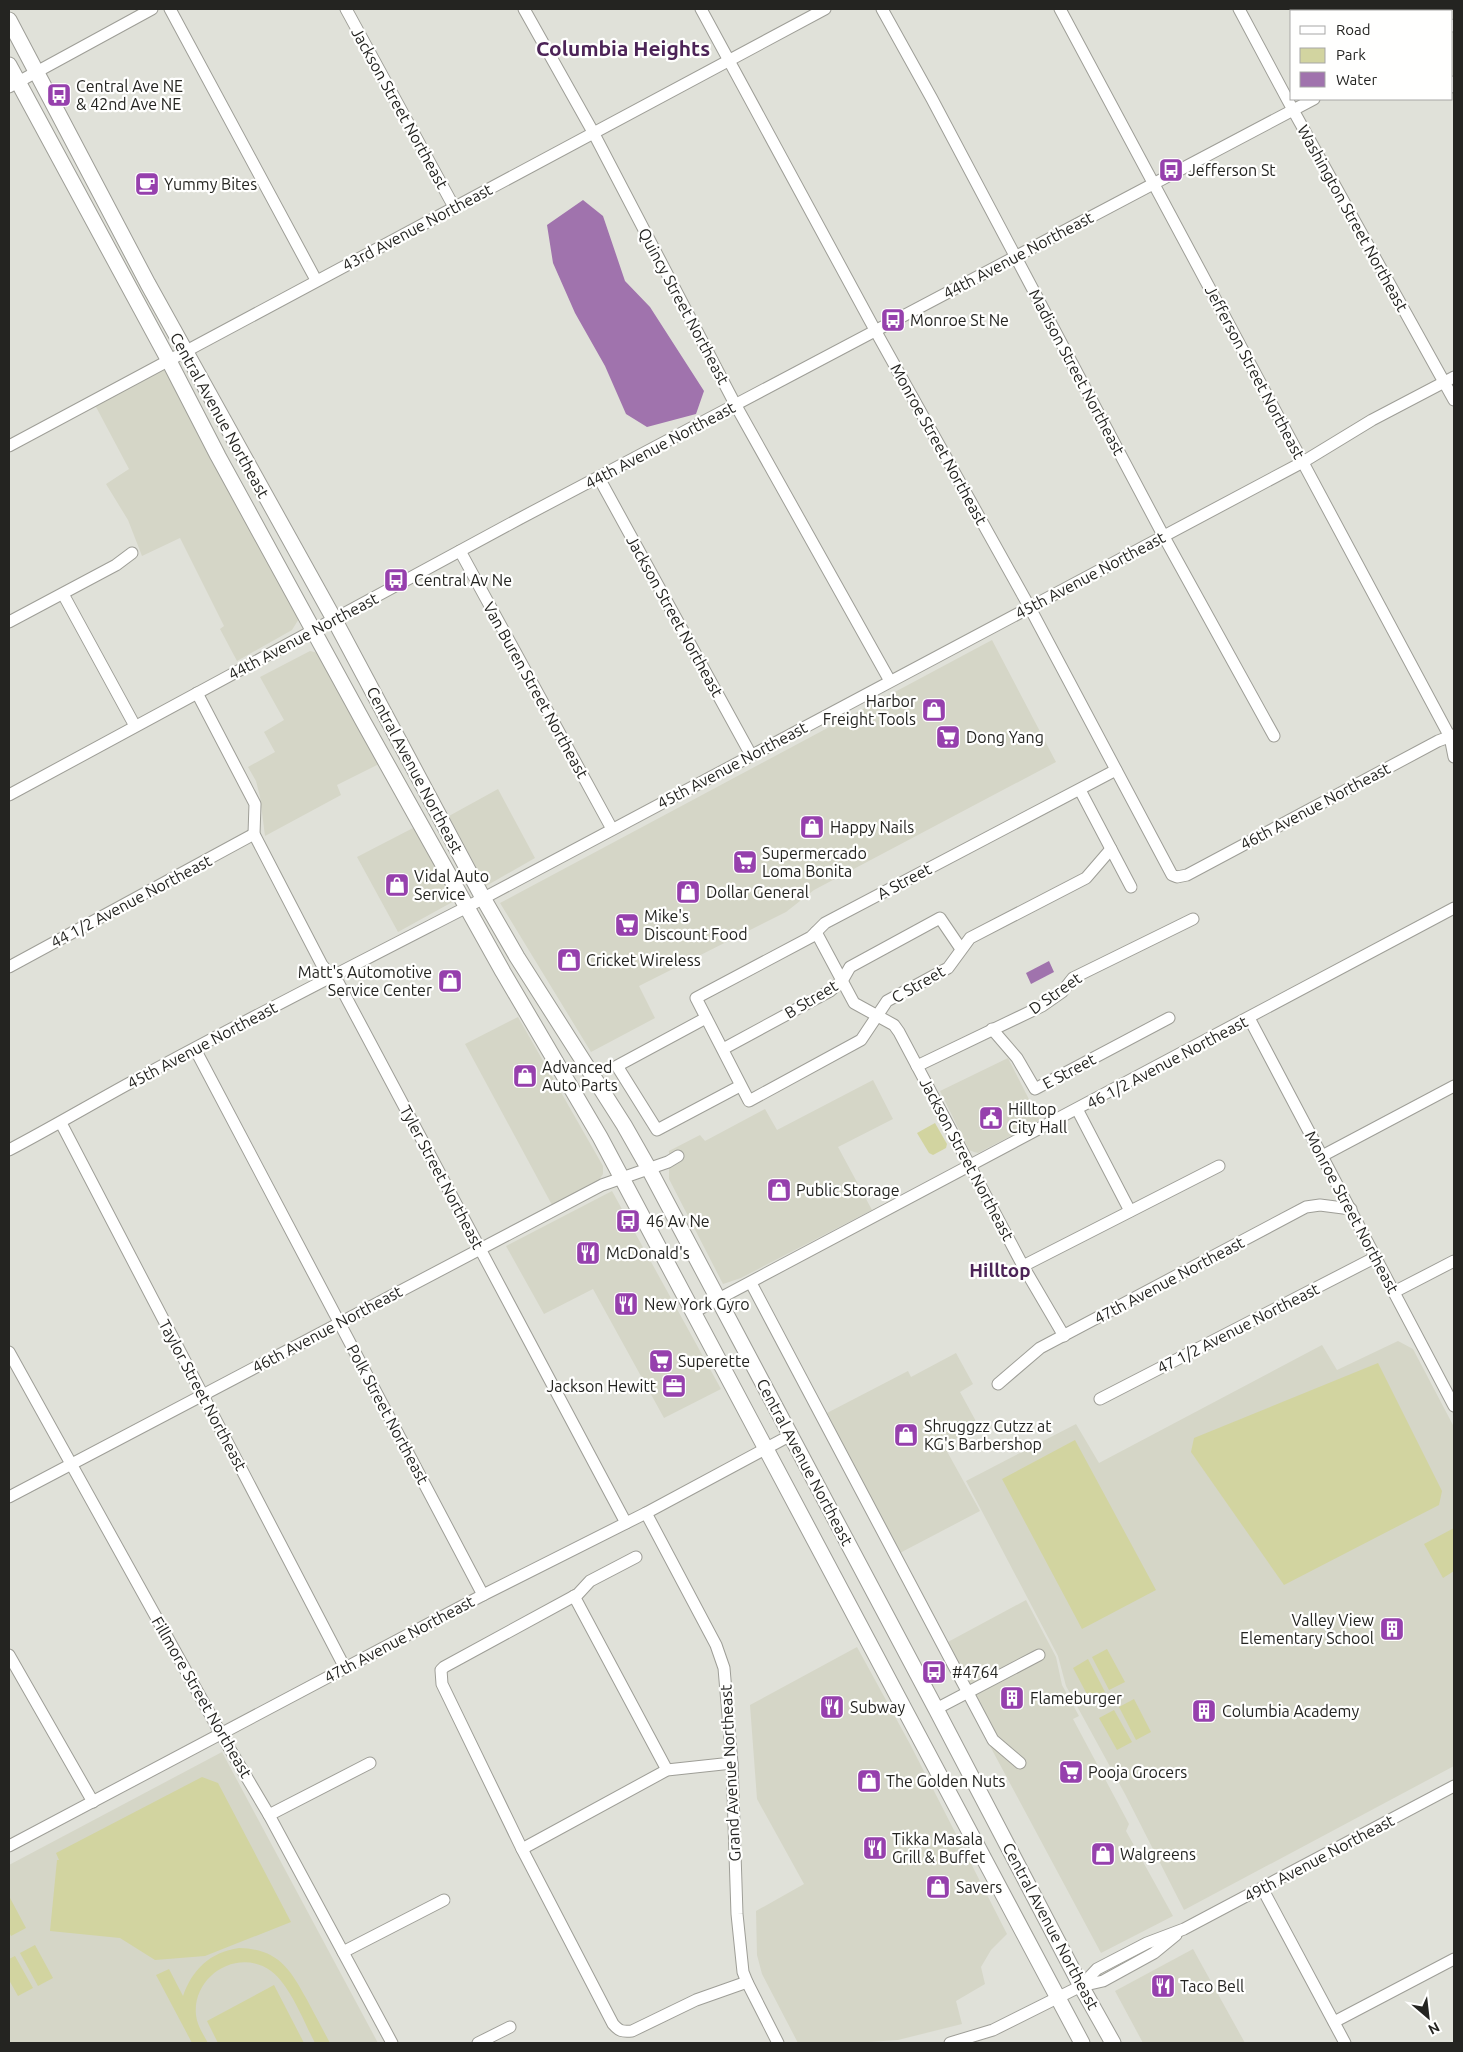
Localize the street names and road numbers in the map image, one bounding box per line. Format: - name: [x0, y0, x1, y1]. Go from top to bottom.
- street label: Jackson Street Northeast: [348, 24, 452, 192]
- street label: Washington Street Northeast: [1294, 122, 1412, 315]
- street label: 43rd Avenue Northeast: [339, 179, 496, 274]
- street label: 44th Avenue Northeast: [940, 207, 1097, 302]
- street label: Quincy Street Northeast: [635, 225, 733, 388]
- street label: Jefferson Street Northeast: [1202, 282, 1309, 462]
- street label: Madison Street Northeast: [1026, 286, 1129, 459]
- street label: Central Avenue Northeast: [167, 329, 273, 501]
- street label: Monroe Street Northeast: [887, 360, 991, 528]
- street label: 44th Avenue Northeast: [582, 397, 739, 492]
- street label: 45th Avenue Northeast: [1012, 527, 1169, 622]
- street label: Jackson Street Northeast: [623, 532, 727, 700]
- street label: 44th Avenue Northeast: [225, 588, 382, 683]
- street label: Van Buren Street Northeast: [480, 599, 592, 782]
- street label: Central Avenue Northeast: [363, 684, 467, 857]
- street label: 45th Avenue Northeast: [654, 717, 811, 812]
- street label: 46th Avenue Northeast: [1237, 758, 1394, 853]
- street label: 44 1/2 Avenue Northeast: [48, 851, 215, 951]
- street label: A Street: [874, 859, 935, 903]
- street label: C Street: [888, 961, 948, 1006]
- street label: D Street: [1025, 968, 1085, 1017]
- street label: B Street: [781, 976, 841, 1022]
- street label: 45th Avenue Northeast: [124, 997, 281, 1092]
- street label: 46 1/2 Avenue Northeast: [1084, 1012, 1251, 1112]
- street label: E Street: [1039, 1049, 1099, 1092]
- street label: Jackson Street Northeast: [916, 1075, 1018, 1244]
- street label: Tyler Street Northeast: [397, 1102, 488, 1252]
- street label: Monroe Street Northeast: [1302, 1128, 1403, 1297]
- street label: 47th Avenue Northeast: [1091, 1232, 1248, 1327]
- street label: 47 1/2 Avenue Northeast: [1154, 1279, 1323, 1377]
- street label: 46th Avenue Northeast: [249, 1281, 406, 1376]
- street label: Taylor Street Northeast: [156, 1316, 251, 1474]
- street label: Polk Street Northeast: [344, 1341, 433, 1488]
- street label: Central Avenue Northeast: [753, 1376, 857, 1549]
- street label: 47th Avenue Northeast: [321, 1591, 478, 1686]
- street label: Fillmore Street Northeast: [148, 1613, 256, 1781]
- street label: Grand Avenue Northeast: [716, 1683, 744, 1862]
- street label: 49th Avenue Northeast: [1241, 1810, 1398, 1905]
- street label: Central Avenue Northeast: [999, 1840, 1103, 2013]

